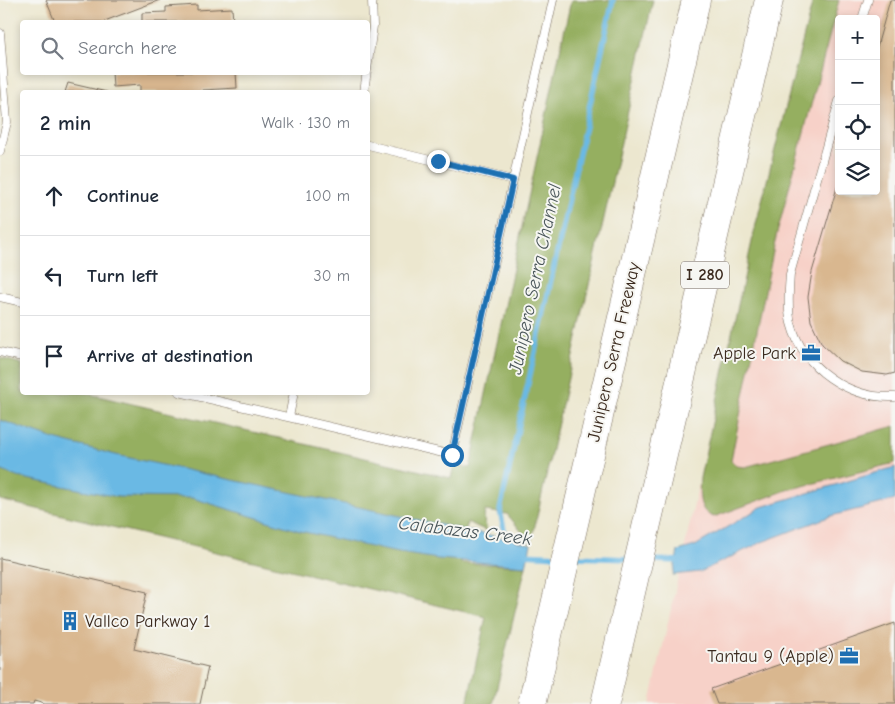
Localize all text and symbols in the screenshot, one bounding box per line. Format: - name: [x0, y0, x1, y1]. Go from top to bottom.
- map controls: [835, 15, 880, 195]
- button: +: [835, 15, 880, 60]
- search box: [20, 20, 370, 75]
- icon: search: [38, 34, 66, 62]
- text: Search here: [78, 37, 177, 59]
- button: −: [835, 60, 880, 105]
- button: locate: [835, 105, 880, 150]
- text: 2 min: [40, 111, 91, 135]
- text: Walk · 130 m: [261, 114, 350, 132]
- route end: [427, 150, 450, 173]
- button: layers: [835, 150, 880, 195]
- water label: Junipero Serra Channel: [504, 181, 566, 377]
- icon: ahead: [40, 182, 68, 210]
- text: Continue: [87, 185, 159, 207]
- text: 100 m: [306, 187, 350, 205]
- street label: Junipero Serra Freeway: [583, 259, 645, 444]
- icon: left: [40, 262, 68, 290]
- road number: I 280: [681, 262, 729, 288]
- text: Turn left: [87, 265, 158, 287]
- text: 30 m: [314, 267, 350, 285]
- icon: arrive: [40, 342, 68, 370]
- office icon: Apple Park: [800, 342, 822, 364]
- place label: Apple Park: [713, 343, 796, 364]
- text: Arrive at destination: [87, 345, 253, 367]
- route start: [441, 444, 464, 467]
- water label: Calabazas Creek: [397, 512, 534, 550]
- building icon: Vallco Parkway 1: [59, 610, 81, 632]
- place label: Vallco Parkway 1: [85, 611, 210, 632]
- office icon: Tantau 9 (Apple): [838, 645, 860, 667]
- place label: Tantau 9 (Apple): [707, 646, 834, 667]

